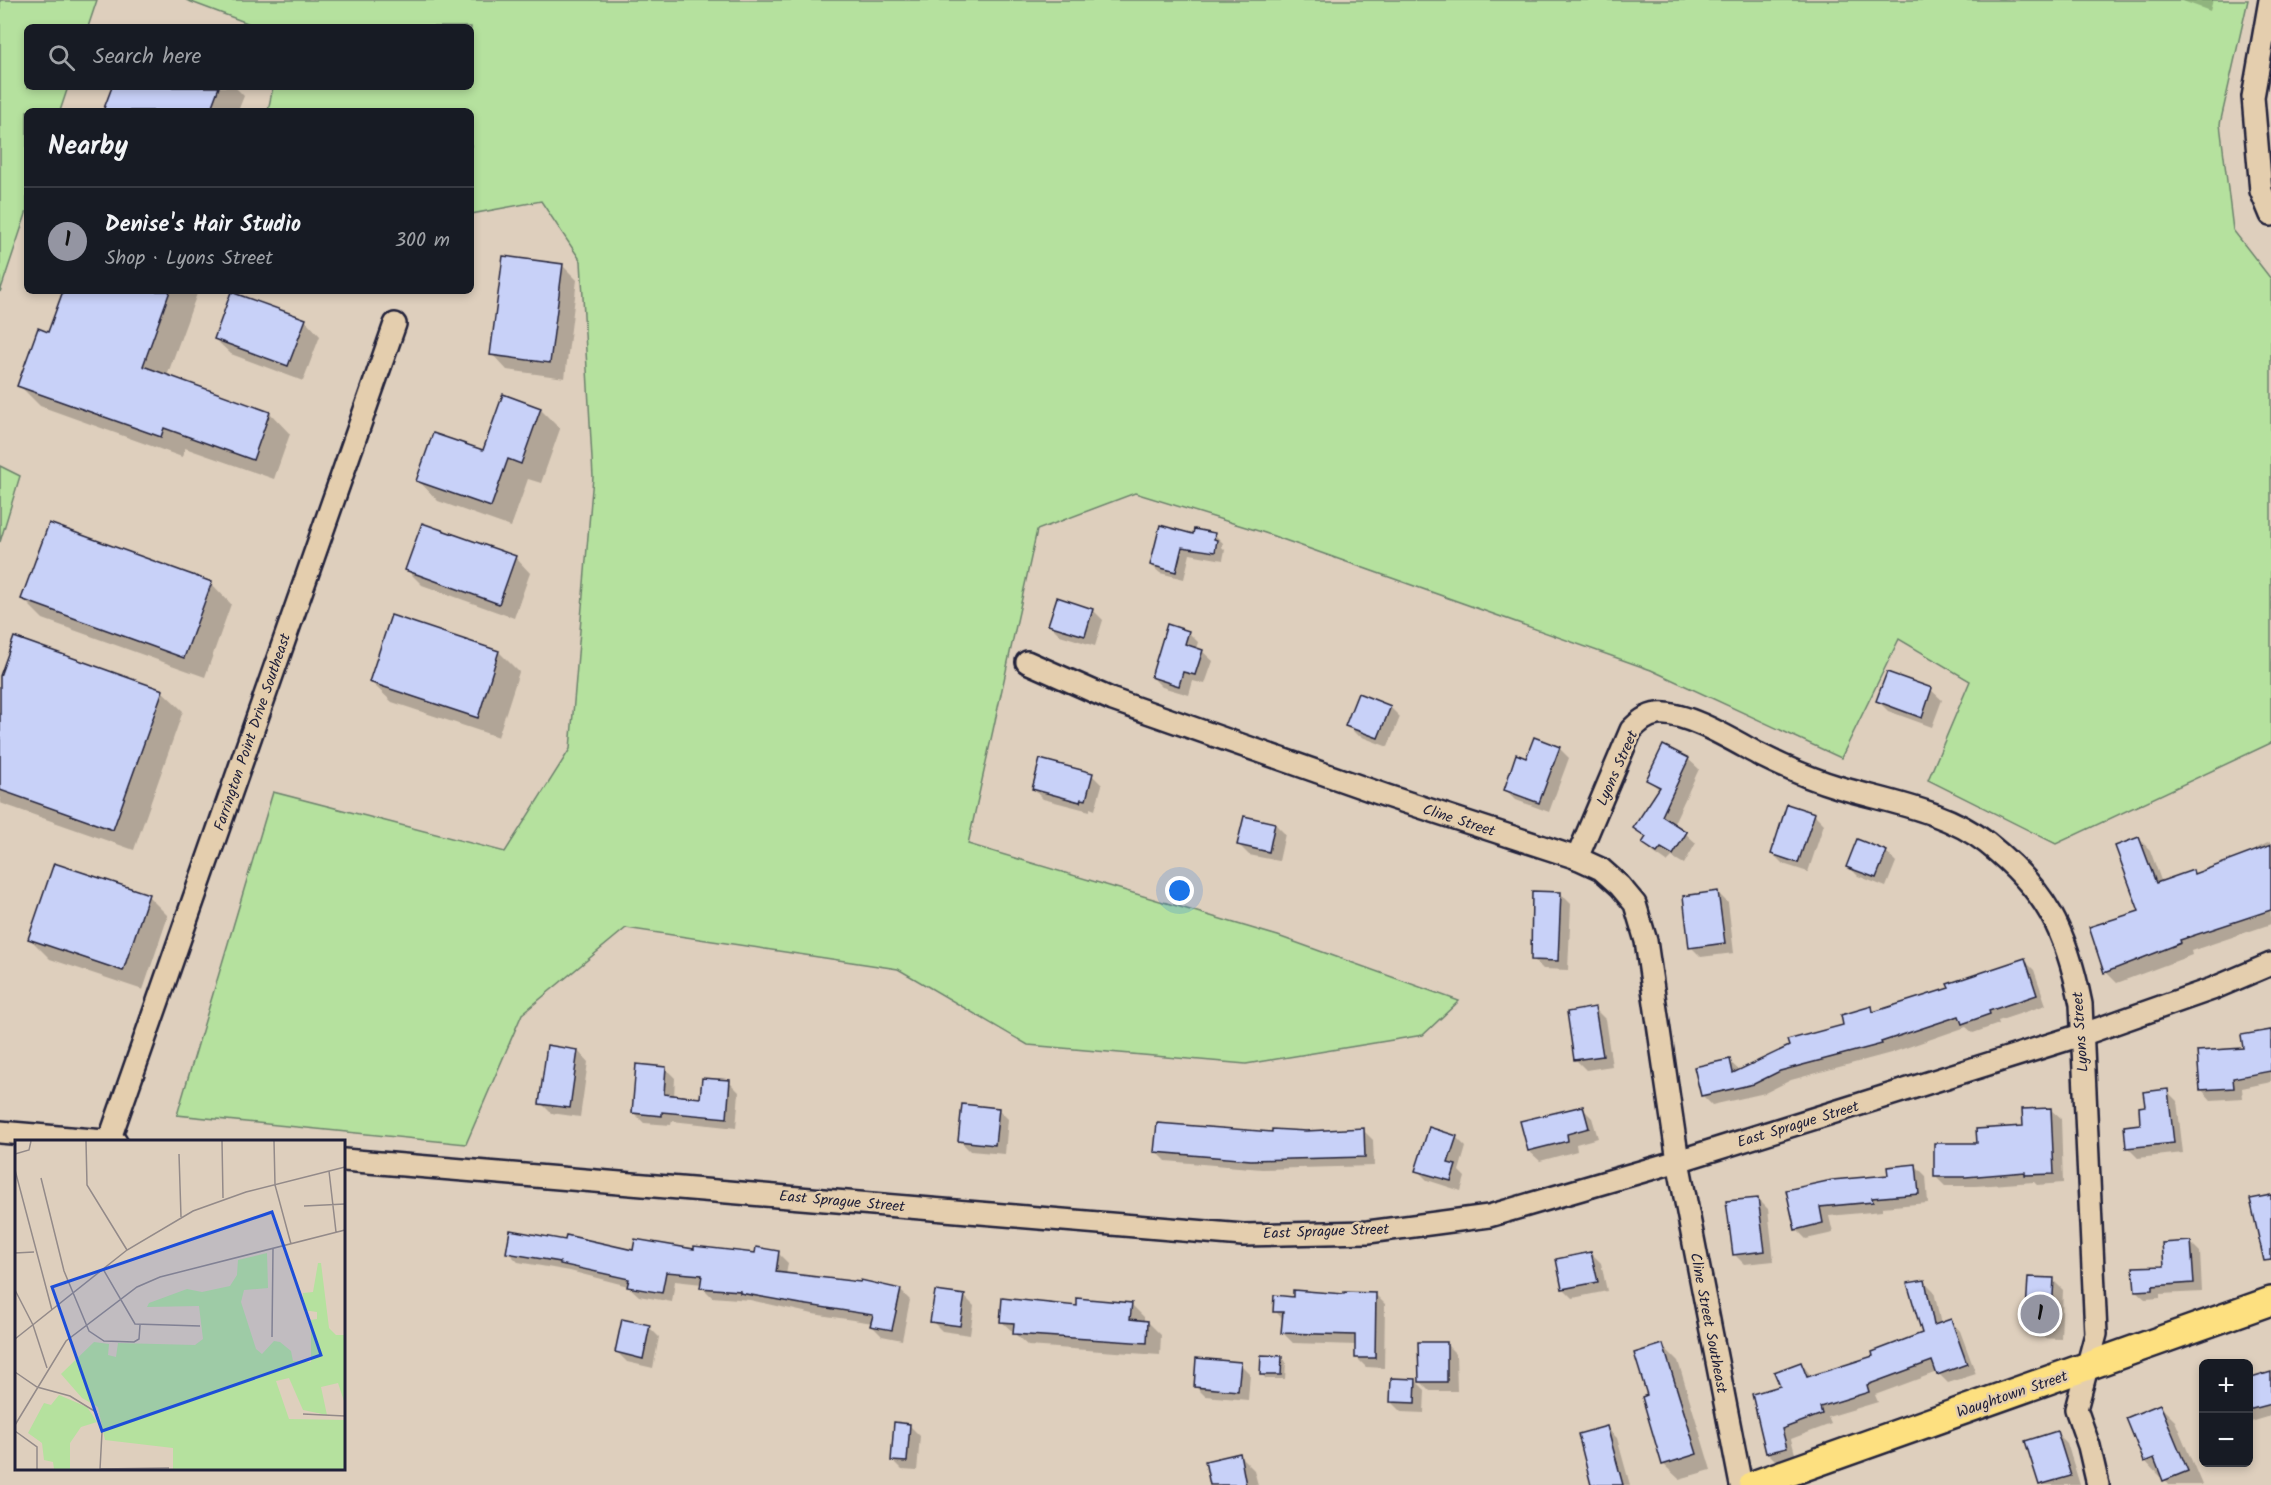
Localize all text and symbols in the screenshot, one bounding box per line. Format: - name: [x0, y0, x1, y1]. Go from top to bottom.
- search box: [24, 24, 474, 90]
- text: Search here: [93, 40, 201, 75]
- icon: search: [45, 41, 78, 74]
- text: Nearby: [48, 126, 128, 168]
- text: Denise's Hair Studio: [105, 208, 301, 243]
- text: 1: [64, 225, 71, 257]
- text: 300 m: [395, 225, 450, 257]
- text: Shop · Lyons Street: [105, 243, 273, 275]
- street label: Farrington Point Drive Southeast: [208, 630, 298, 834]
- street label: Lyons Street: [1591, 727, 1645, 810]
- street label: Cline Street: [1419, 798, 1498, 844]
- your location: [1165, 876, 1194, 905]
- street label: Lyons Street: [2066, 991, 2096, 1073]
- street label: East Sprague Street: [1734, 1095, 1862, 1155]
- inset map: [15, 1140, 345, 1470]
- street label: East Sprague Street: [778, 1185, 906, 1219]
- street label: East Sprague Street: [1262, 1218, 1390, 1246]
- street label: Cline Street Southeast: [1683, 1251, 1733, 1396]
- pin: 1: [2020, 1292, 2060, 1336]
- map controls: [2199, 1359, 2253, 1467]
- button: +: [2199, 1359, 2253, 1413]
- street label: Waughtown Street: [1954, 1365, 2071, 1425]
- button: −: [2199, 1413, 2253, 1467]

